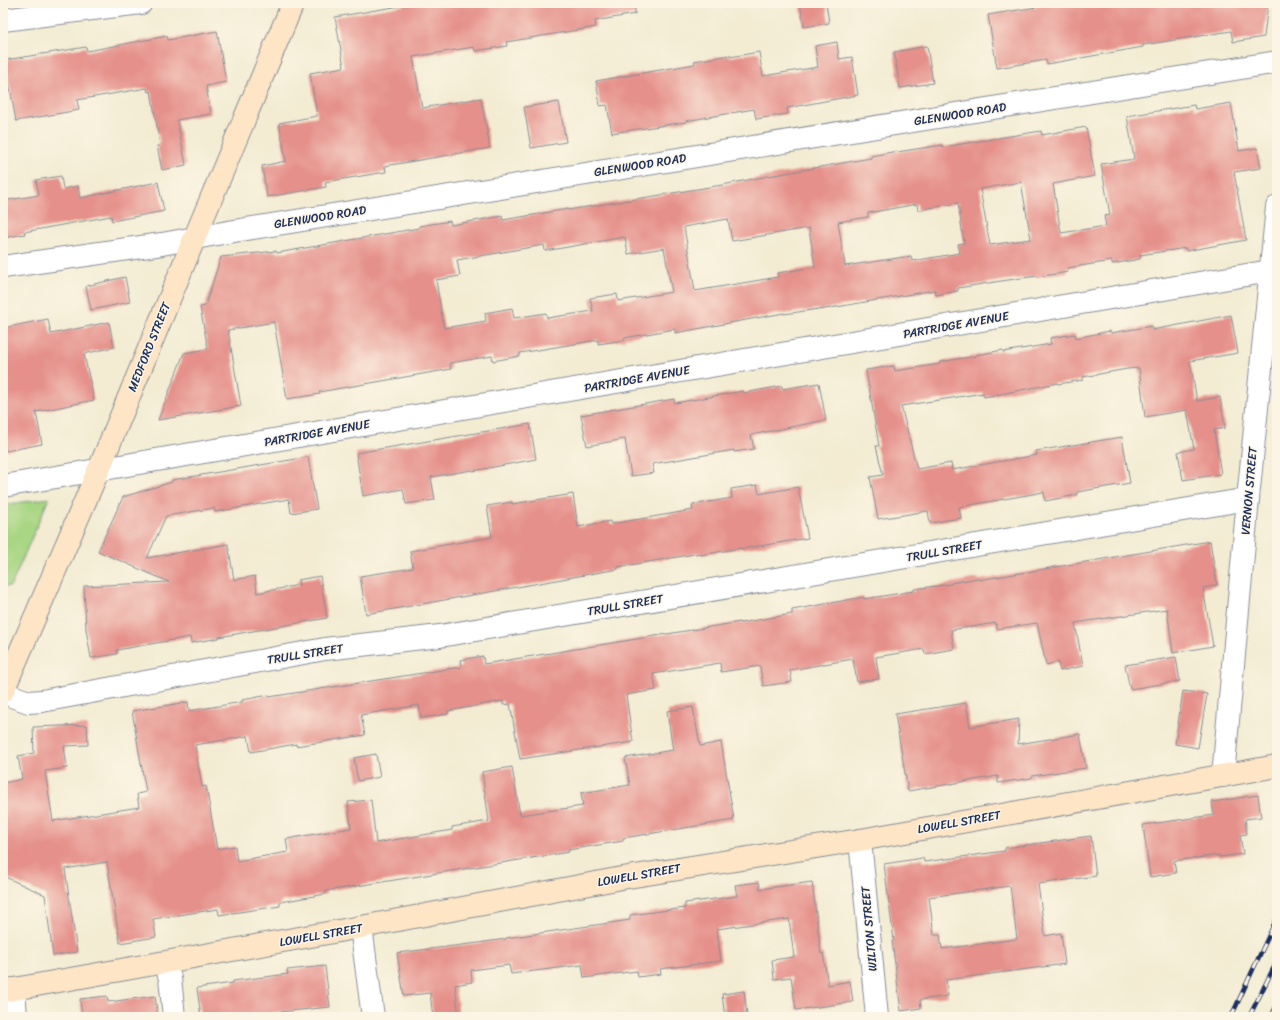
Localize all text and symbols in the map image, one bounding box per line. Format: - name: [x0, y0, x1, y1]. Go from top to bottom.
- street label: GLENWOOD ROAD: [912, 96, 1009, 132]
- street label: GLENWOOD ROAD: [592, 147, 689, 183]
- street label: GLENWOOD ROAD: [272, 199, 369, 235]
- street label: MEDFORD STREET: [121, 298, 177, 395]
- street label: PARTRIDGE AVENUE: [901, 305, 1012, 345]
- street label: PARTRIDGE AVENUE: [582, 359, 693, 399]
- street label: PARTRIDGE AVENUE: [262, 413, 373, 453]
- street label: VERNON STREET: [1234, 445, 1264, 536]
- street label: TRULL STREET: [904, 533, 984, 568]
- street label: TRULL STREET: [585, 587, 665, 622]
- street label: TRULL STREET: [265, 637, 345, 671]
- street label: LOWELL STREET: [916, 804, 1003, 840]
- street label: LOWELL STREET: [596, 857, 683, 893]
- street label: WILTON STREET: [854, 885, 884, 972]
- street label: LOWELL STREET: [278, 917, 365, 953]

